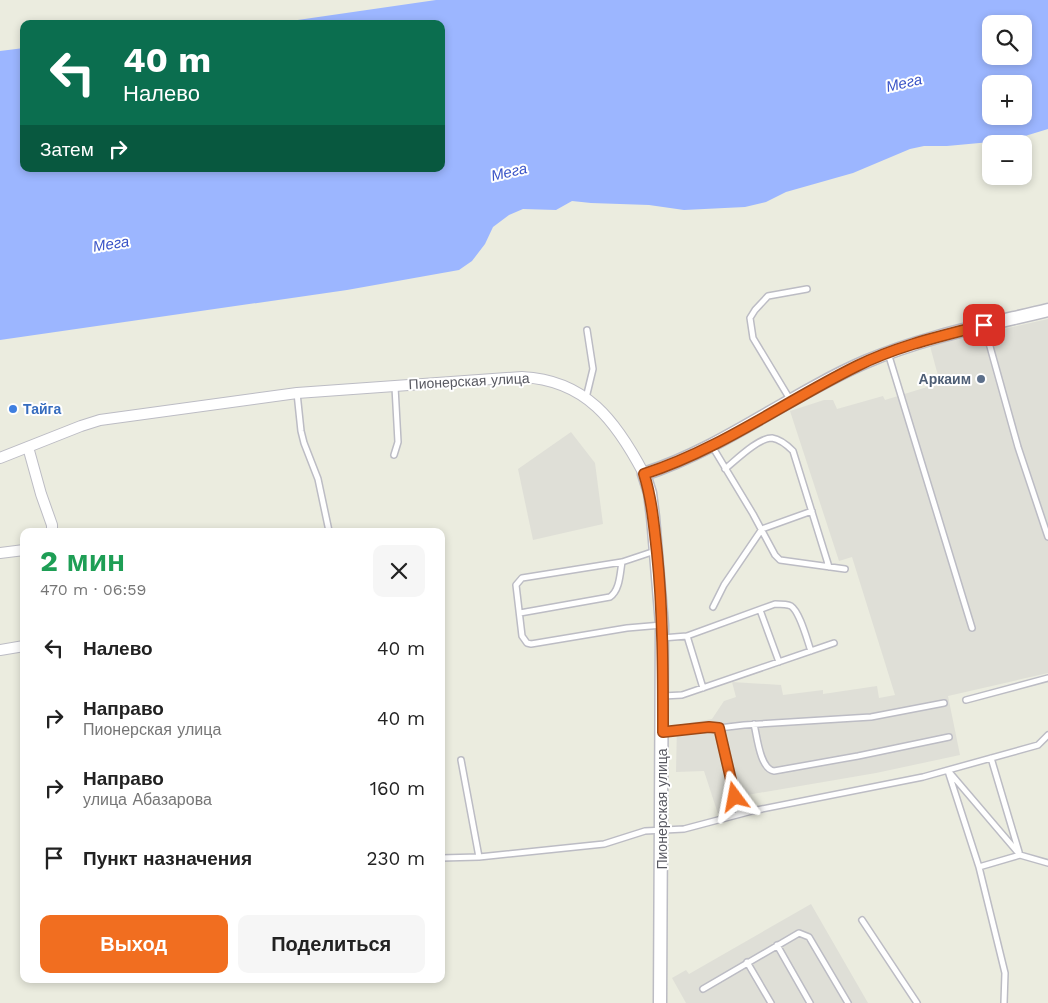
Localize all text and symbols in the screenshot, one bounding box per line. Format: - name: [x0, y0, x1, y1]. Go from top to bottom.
- map controls: [982, 15, 1032, 185]
- button: search: [982, 15, 1032, 65]
- text: 40 m: [123, 39, 211, 81]
- icon: left: [40, 40, 105, 105]
- water label: Мега: [884, 70, 924, 96]
- button: +: [982, 75, 1032, 125]
- text: Налево: [123, 81, 200, 106]
- icon: right: [104, 135, 132, 163]
- button: −: [982, 135, 1032, 185]
- text: Затем: [40, 138, 94, 161]
- water label: Мега: [489, 159, 529, 185]
- water label: Мега: [92, 232, 130, 256]
- pin: [963, 304, 1005, 346]
- icon: arrive: [970, 311, 998, 339]
- street label: Пионерская улица: [408, 370, 530, 392]
- place label: Аркаим: [919, 371, 971, 387]
- marker: Аркаим: [975, 373, 987, 385]
- place label: Тайга: [23, 401, 61, 417]
- marker: Тайга: [7, 403, 19, 415]
- text: 2 мин: [40, 543, 125, 578]
- button: close: [373, 545, 425, 597]
- text: 470 m · 06:59: [40, 580, 146, 599]
- icon: left: [40, 634, 68, 662]
- text: Налево: [83, 637, 153, 660]
- text: 40 m: [377, 637, 425, 660]
- text: Направо: [83, 697, 164, 720]
- icon: right: [40, 704, 68, 732]
- text: 40 m: [377, 707, 425, 730]
- text: Пионерская улица: [83, 720, 221, 739]
- street label: Пионерская улица: [654, 748, 670, 870]
- text: Направо: [83, 767, 164, 790]
- position arrow: [708, 770, 760, 822]
- icon: right: [40, 774, 68, 802]
- text: 160 m: [370, 777, 425, 800]
- text: улица Абазарова: [83, 790, 212, 809]
- icon: arrive: [40, 844, 68, 872]
- text: Пункт назначения: [83, 847, 252, 870]
- text: 230 m: [366, 847, 425, 870]
- button: Выход: [40, 915, 228, 973]
- button: Поделиться: [238, 915, 425, 973]

